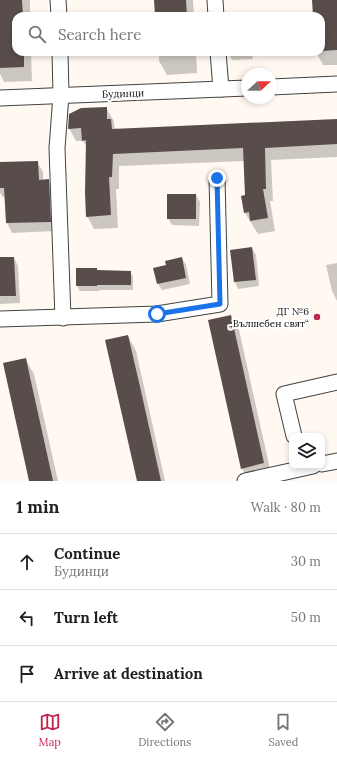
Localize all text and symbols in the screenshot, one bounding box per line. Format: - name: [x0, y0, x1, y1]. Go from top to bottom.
- search box: [12, 12, 325, 56]
- icon: search: [26, 23, 48, 45]
- text: Search here: [58, 25, 141, 44]
- north arrow: [241, 68, 277, 104]
- street label: Будинци: [102, 86, 144, 101]
- route end: [208, 169, 226, 187]
- route start: [148, 305, 166, 323]
- place label: ДГ №6 „Вълшебен свят“: [228, 305, 309, 330]
- marker: ДГ №6 „Вълшебен свят“: [312, 312, 322, 322]
- map controls: [289, 433, 325, 469]
- button: layers: [289, 433, 325, 469]
- text: 1 min: [16, 496, 59, 518]
- text: Walk · 80 m: [251, 499, 321, 516]
- text: Continue: [54, 544, 120, 563]
- icon: ahead: [16, 551, 38, 573]
- text: 30 m: [291, 553, 321, 570]
- text: Будинци: [54, 563, 109, 580]
- icon: left: [16, 607, 38, 629]
- text: Turn left: [54, 608, 118, 627]
- text: 50 m: [291, 609, 321, 626]
- icon: arrive: [16, 663, 38, 685]
- text: Arrive at destination: [54, 664, 203, 683]
- tab: Map: [39, 711, 61, 749]
- tab: Directions: [138, 711, 191, 749]
- tab: Saved: [269, 711, 298, 749]

